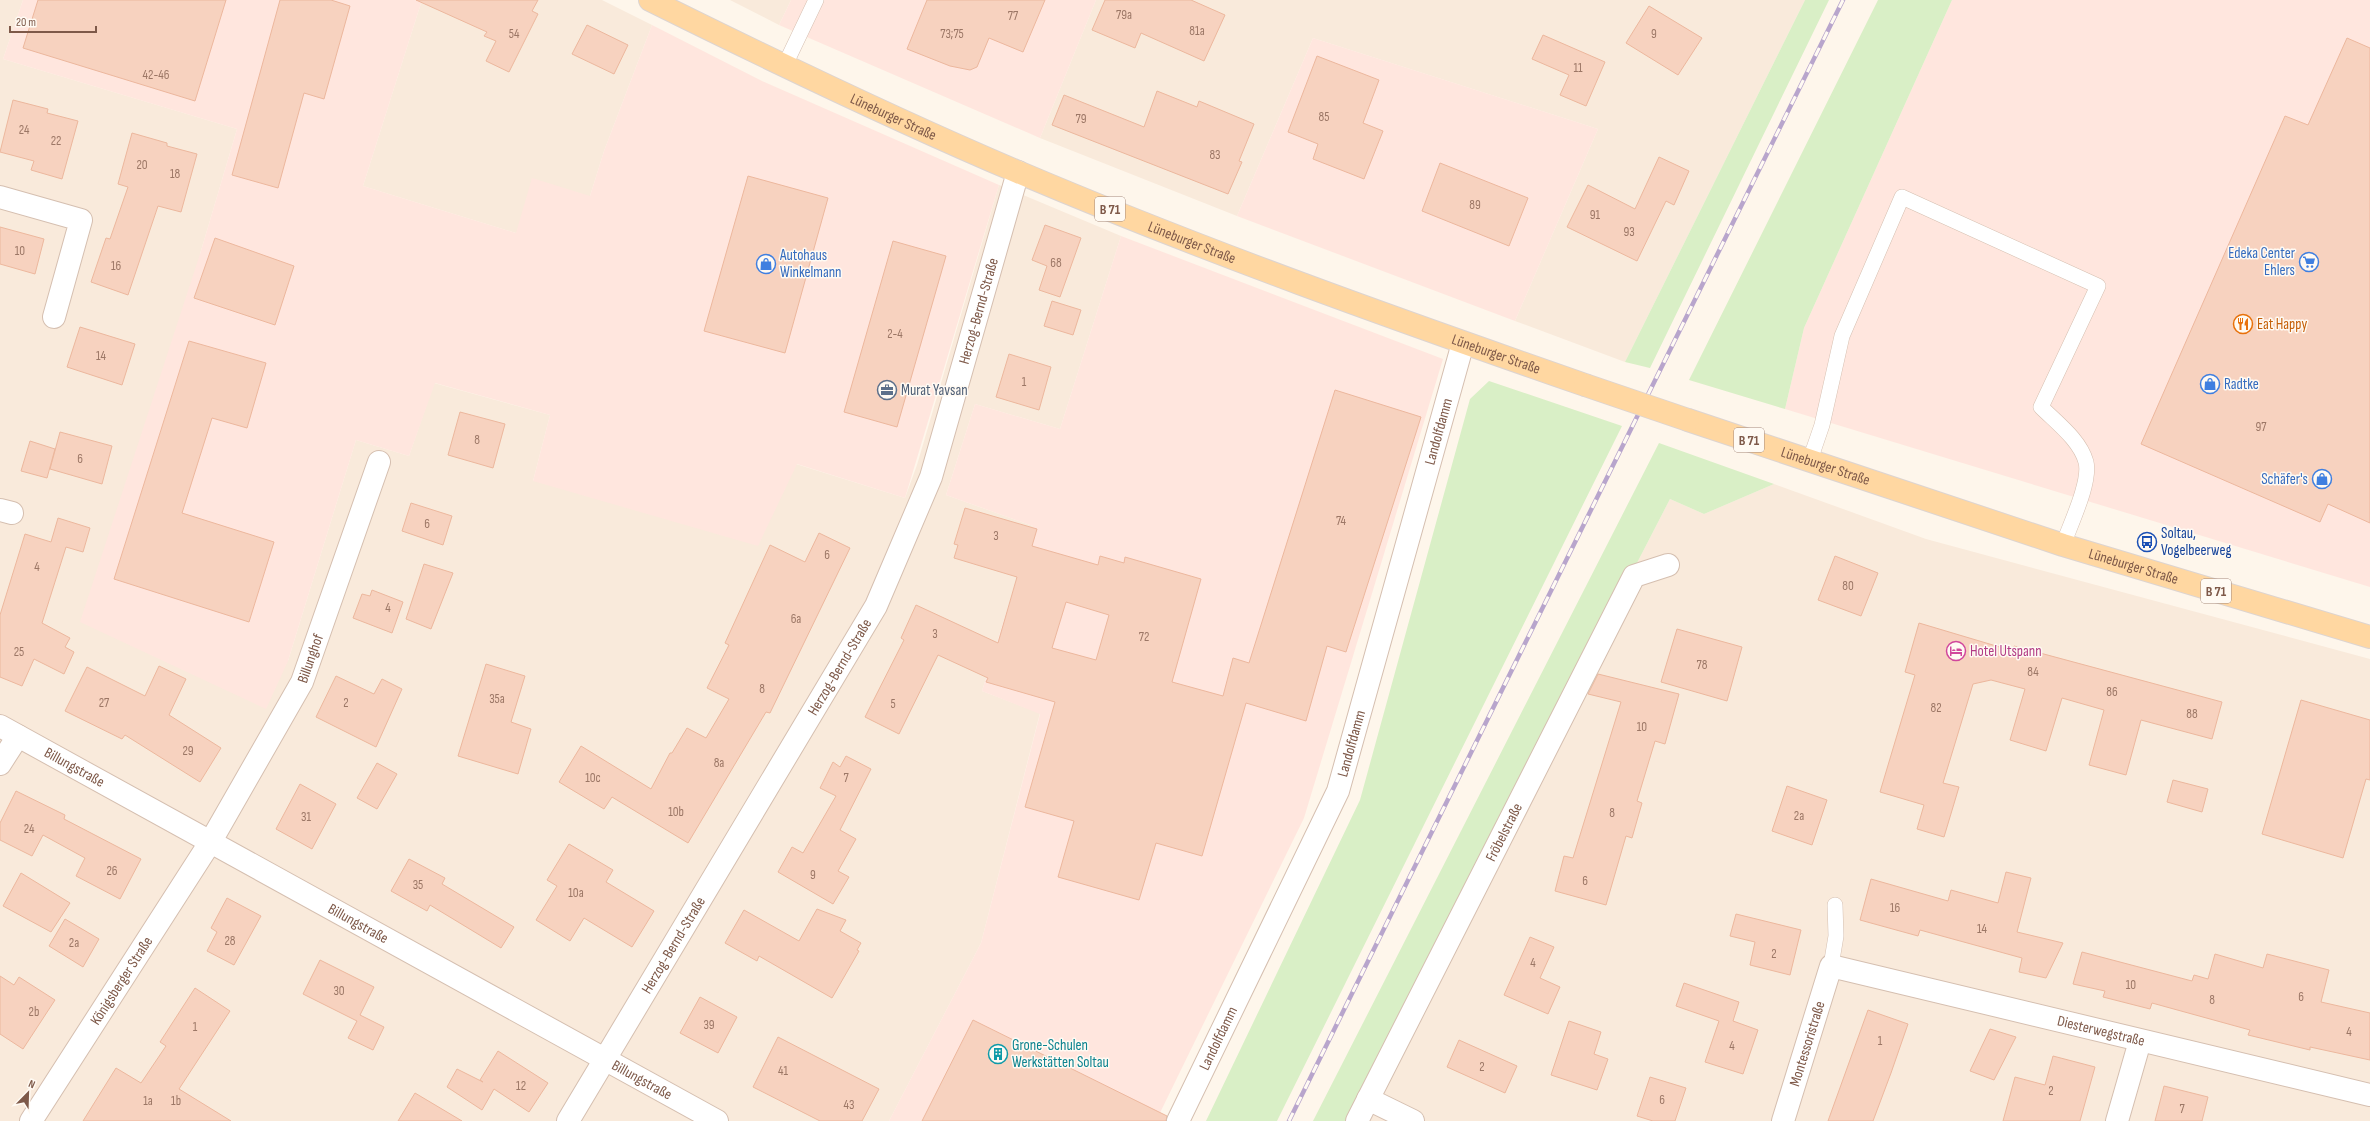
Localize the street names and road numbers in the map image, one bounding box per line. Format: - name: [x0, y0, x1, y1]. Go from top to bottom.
- street label: Lüneburger Straße: [847, 89, 939, 145]
- road number: B 71: [1095, 197, 1125, 221]
- street label: Lüneburger Straße: [1145, 217, 1239, 268]
- street label: Herzog-Bernd-Straße: [954, 256, 1003, 366]
- street label: Lüneburger Straße: [1449, 330, 1543, 378]
- street label: Landolfdamm: [1420, 396, 1457, 467]
- road number: B 71: [1734, 428, 1764, 452]
- street label: Lüneburger Straße: [1779, 442, 1872, 490]
- street label: Lüneburger Straße: [2087, 544, 2181, 589]
- road number: B 71: [2201, 579, 2231, 603]
- street label: Herzog-Bernd-Straße: [803, 615, 876, 719]
- street label: Billunghof: [293, 631, 328, 686]
- street label: Landolfdamm: [1333, 708, 1370, 779]
- street label: Billungstraße: [41, 743, 108, 791]
- street label: Fröbelstraße: [1481, 800, 1527, 865]
- street label: Herzog-Bernd-Straße: [637, 893, 709, 997]
- street label: Billungstraße: [325, 899, 392, 948]
- street label: Königsberger Straße: [86, 933, 157, 1028]
- street label: Montessoristraße: [1785, 999, 1829, 1089]
- street label: Landolfdamm: [1195, 1003, 1242, 1073]
- street label: Diesterwegstraße: [2056, 1011, 2147, 1050]
- street label: Billungstraße: [609, 1055, 675, 1104]

